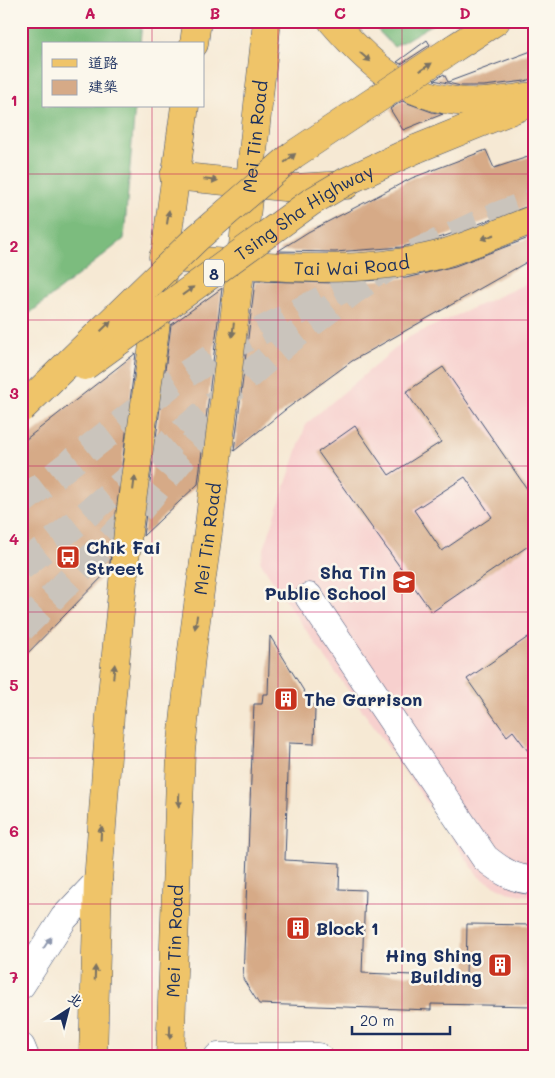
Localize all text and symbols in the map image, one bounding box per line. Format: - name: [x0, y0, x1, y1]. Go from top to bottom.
- text: A: [84, 2, 96, 23]
- text: B: [210, 2, 220, 23]
- text: C: [334, 2, 346, 23]
- text: D: [459, 2, 471, 23]
- legend: [42, 42, 205, 108]
- one-way arrow: [359, 51, 371, 62]
- text: 道路: [88, 52, 118, 72]
- one-way arrow: [419, 63, 432, 72]
- text: 建築: [88, 76, 118, 96]
- street label: Mei Tin Road: [237, 79, 273, 194]
- text: 1: [10, 89, 18, 110]
- one-way arrow: [284, 152, 297, 163]
- street label: Tsing Sha Highway: [230, 158, 377, 266]
- one-way arrow: [203, 176, 219, 184]
- one-way arrow: [164, 208, 172, 224]
- one-way arrow: [481, 234, 496, 241]
- text: 2: [10, 235, 19, 256]
- street label: Tai Wai Road: [293, 249, 411, 280]
- road number: 8: [204, 260, 224, 286]
- one-way arrow: [181, 286, 194, 297]
- one-way arrow: [100, 321, 112, 333]
- one-way arrow: [229, 322, 237, 338]
- text: 3: [9, 382, 19, 403]
- one-way arrow: [130, 475, 138, 491]
- street label: Mei Tin Road: [188, 481, 226, 596]
- text: 4: [9, 528, 19, 549]
- place label: Chik Fai Street: [86, 535, 161, 580]
- bus stop icon: Chik Fai Street: [55, 544, 81, 570]
- place label: Sha Tin Public School: [265, 560, 386, 605]
- school or university icon: Sha Tin Public School: [391, 569, 417, 595]
- one-way arrow: [192, 615, 200, 631]
- one-way arrow: [110, 663, 118, 679]
- text: 5: [9, 674, 19, 695]
- building icon: The Garrison: [273, 686, 299, 712]
- place label: The Garrison: [304, 687, 422, 711]
- one-way arrow: [175, 792, 183, 808]
- text: 6: [9, 820, 19, 841]
- one-way arrow: [97, 825, 105, 841]
- street label: Mei Tin Road: [160, 884, 188, 998]
- building icon: Block 1: [285, 915, 311, 941]
- place label: Block 1: [316, 916, 379, 940]
- one-way arrow: [42, 937, 52, 950]
- place label: Hing Shing Building: [385, 943, 482, 988]
- building icon: Hing Shing Building: [487, 952, 513, 978]
- one-way arrow: [91, 965, 99, 981]
- text: 7: [10, 966, 19, 987]
- north arrow: [42, 986, 92, 1036]
- text: 北: [65, 987, 87, 1011]
- scale bar: [352, 1003, 450, 1035]
- text: 20 m: [360, 1010, 394, 1030]
- one-way arrow: [166, 1025, 174, 1041]

